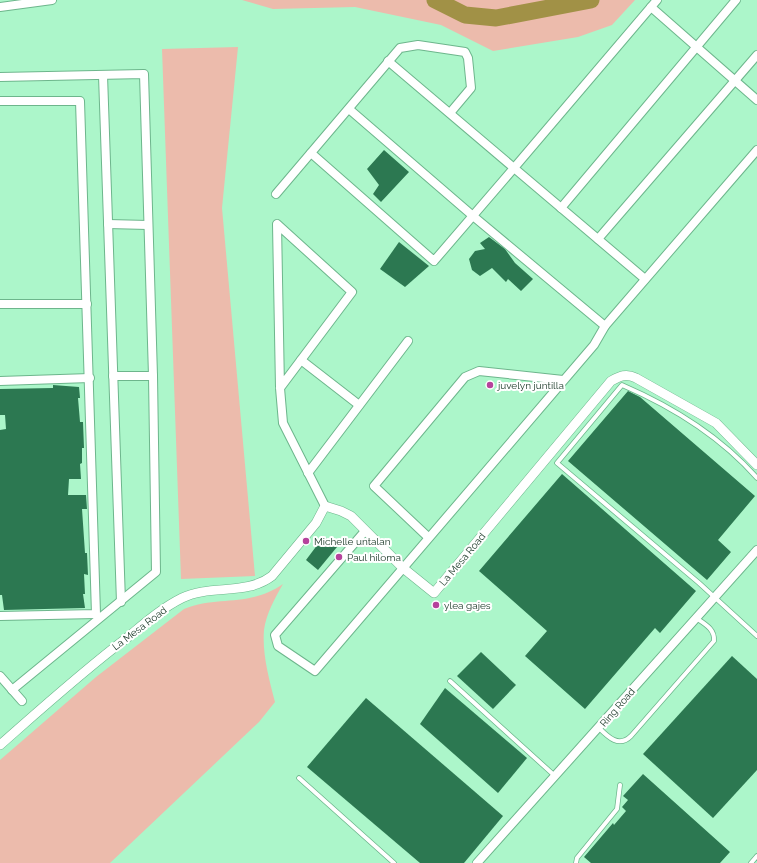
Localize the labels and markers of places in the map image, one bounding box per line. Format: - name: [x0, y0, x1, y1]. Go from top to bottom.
- marker: juvelyn juntilla: [485, 380, 495, 390]
- place label: juvelyn juntilla: [496, 380, 564, 391]
- marker: Michelle untalan: [301, 536, 311, 546]
- place label: Michelle untalan: [314, 536, 391, 547]
- marker: Paul hiloma: [334, 552, 344, 562]
- place label: Paul hiloma: [347, 552, 401, 563]
- marker: ylea gajes: [431, 600, 441, 610]
- place label: ylea gajes: [444, 600, 491, 611]

